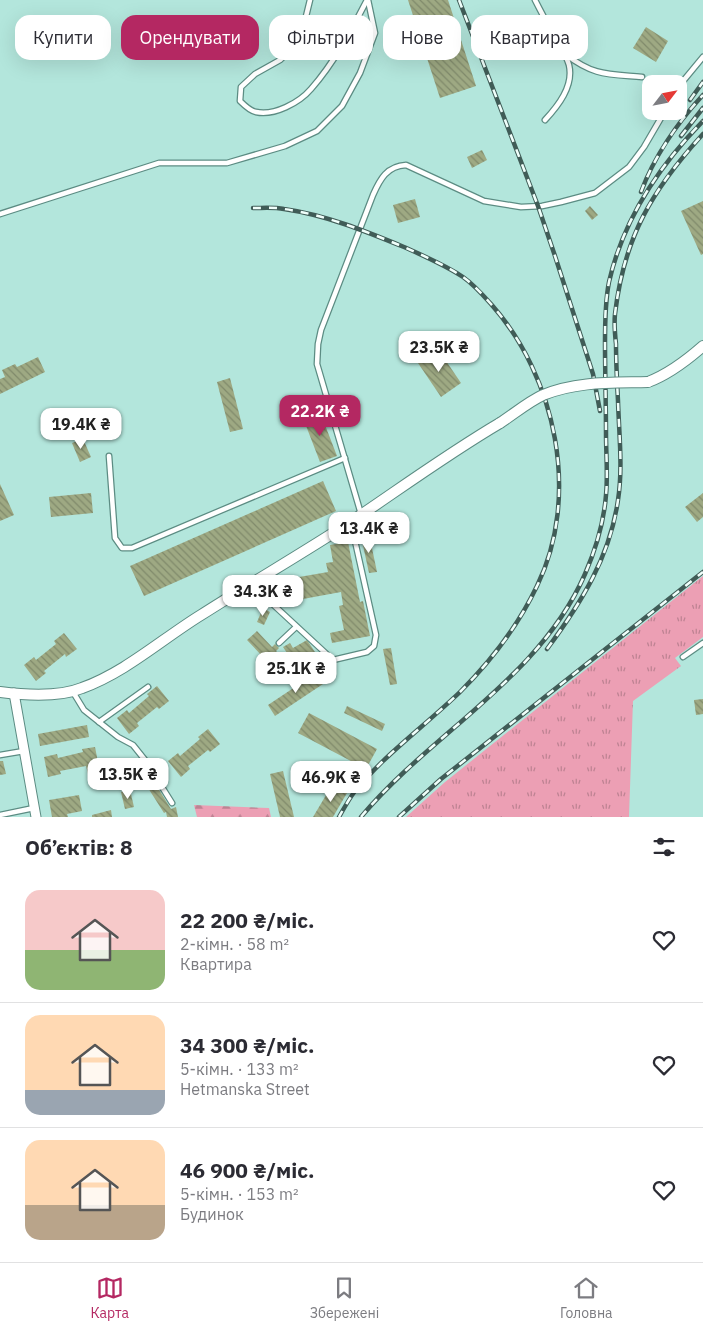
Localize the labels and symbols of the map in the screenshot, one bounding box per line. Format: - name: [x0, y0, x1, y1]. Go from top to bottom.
- north arrow: [642, 75, 688, 120]
- pin: 23.5K ₴: [393, 330, 485, 373]
- pin: 22.2K ₴: [274, 394, 366, 437]
- pin: 19.4K ₴: [35, 408, 127, 450]
- pin: 13.4K ₴: [323, 512, 415, 554]
- pin: 34.3K ₴: [217, 574, 309, 617]
- pin: 25.1K ₴: [250, 652, 342, 694]
- pin: 13.5K ₴: [82, 758, 174, 800]
- pin: 46.9K ₴: [285, 760, 377, 803]

